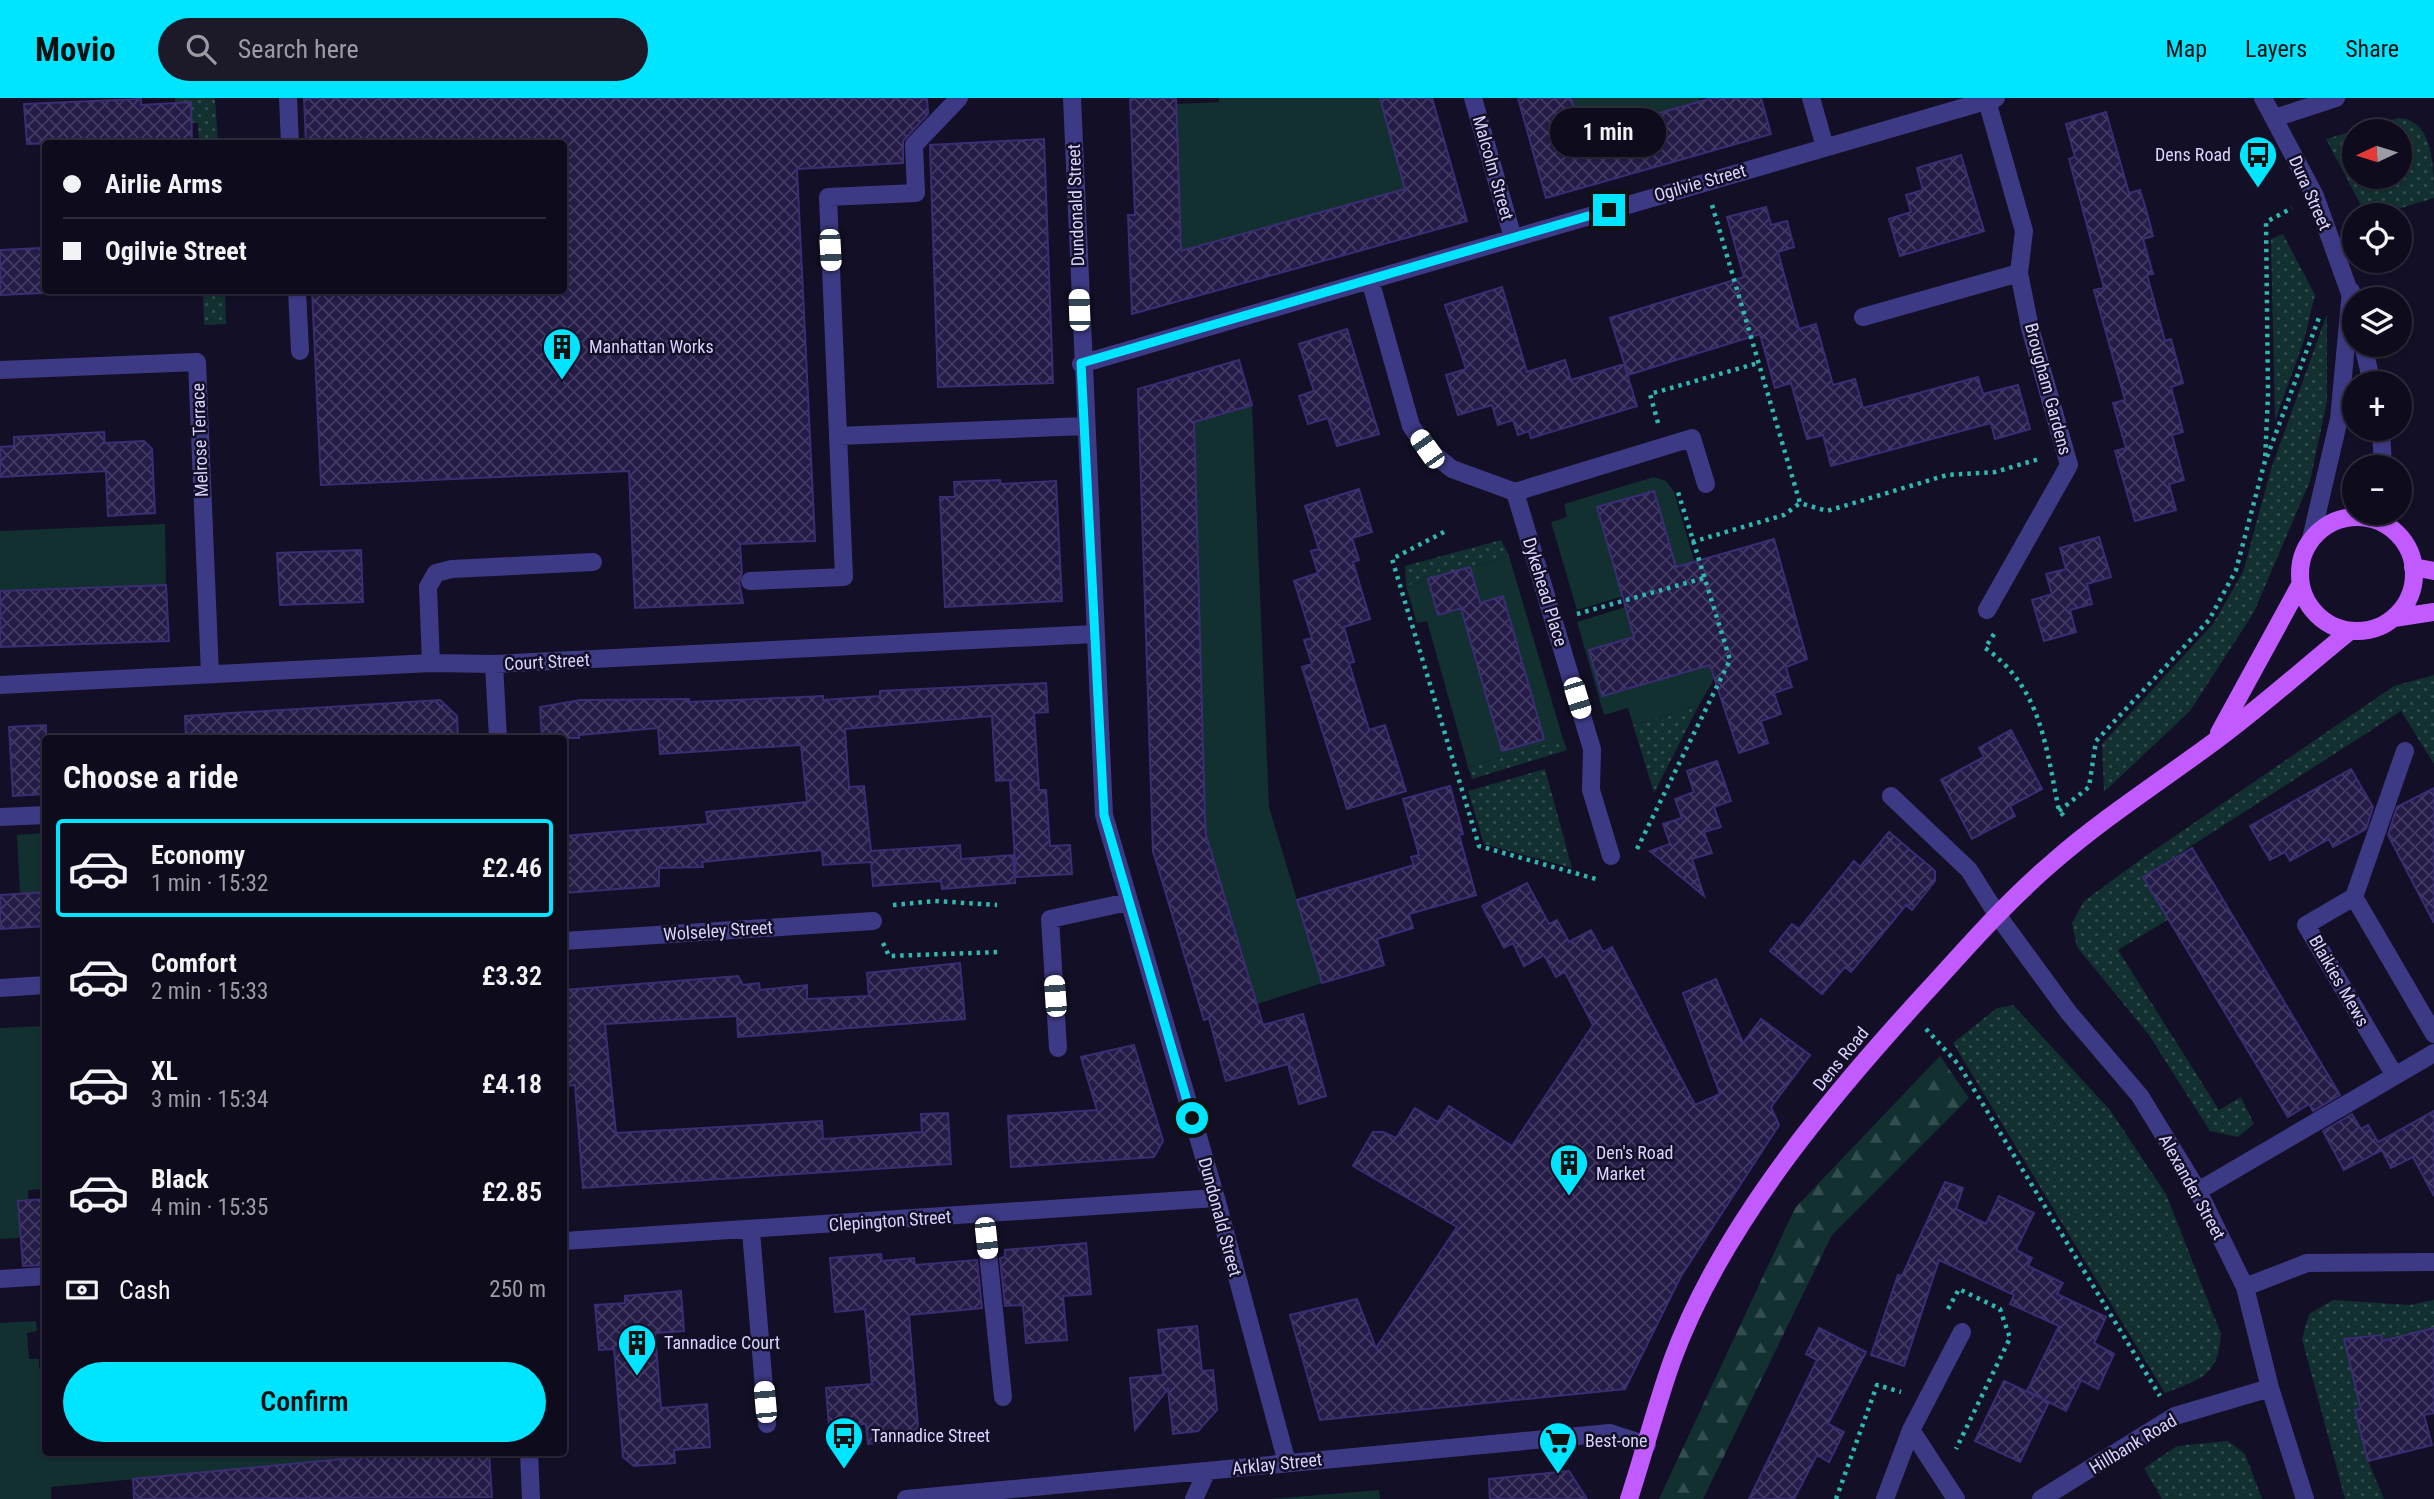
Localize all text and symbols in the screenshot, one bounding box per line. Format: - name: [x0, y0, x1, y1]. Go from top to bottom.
- search box: [158, 18, 648, 81]
- text: Movio: [35, 30, 116, 69]
- icon: search: [182, 30, 220, 68]
- text: Search here: [238, 34, 359, 64]
- text: Map: [2166, 35, 2207, 63]
- text: Layers: [2245, 35, 2307, 63]
- text: Share: [2345, 35, 2399, 63]
- callout: 1 min: [1551, 108, 1667, 158]
- street label: Malcolm Street: [1469, 113, 1518, 223]
- text: 1 min: [1583, 119, 1633, 146]
- north arrow: [2342, 119, 2412, 189]
- map controls: [2342, 119, 2412, 525]
- bus stop icon: Dens Road: [2237, 134, 2279, 189]
- street label: Dundonald Street: [1063, 144, 1088, 267]
- place label: Dens Road: [2155, 144, 2231, 165]
- street label: Dura Street: [2285, 152, 2336, 233]
- street label: Ogilvie Street: [1652, 159, 1748, 206]
- text: Airlie Arms: [105, 169, 222, 199]
- route end: [1593, 194, 1625, 226]
- button: locate: [2342, 203, 2412, 273]
- car: [819, 228, 842, 272]
- text: Ogilvie Street: [105, 236, 247, 266]
- button: layers: [2342, 287, 2412, 357]
- car: [1068, 289, 1091, 331]
- street label: Brougham Gardens: [2021, 321, 2076, 457]
- building icon: Manhattan Works: [541, 326, 583, 381]
- place label: Manhattan Works: [589, 336, 714, 357]
- button: +: [2342, 371, 2412, 441]
- street label: Melrose Terrace: [187, 383, 212, 497]
- car: [1407, 426, 1448, 472]
- button: −: [2342, 455, 2412, 525]
- street label: Dykehead Place: [1519, 535, 1572, 649]
- street label: Court Street: [504, 649, 590, 674]
- car: [1561, 675, 1594, 721]
- text: Choose a ride: [63, 758, 238, 796]
- icon: car: [67, 837, 130, 900]
- text: Economy: [151, 840, 245, 870]
- text: £2.46: [482, 853, 542, 883]
- text: 1 min · 15:32: [151, 870, 268, 897]
- street label: Wolseley Street: [663, 916, 773, 945]
- street label: Blaikies Mews: [2305, 931, 2374, 1030]
- icon: car: [67, 945, 130, 1008]
- text: Comfort: [151, 948, 237, 978]
- text: £3.32: [482, 961, 542, 991]
- car: [1044, 974, 1067, 1018]
- text: 2 min · 15:33: [151, 978, 268, 1005]
- street label: Dens Road: [1809, 1023, 1873, 1095]
- icon: car: [67, 1053, 130, 1116]
- text: XL: [151, 1056, 178, 1086]
- text: £4.18: [482, 1069, 542, 1099]
- text: 3 min · 15:34: [151, 1086, 268, 1113]
- route start: [1176, 1102, 1208, 1134]
- street label: Alexander Street: [2155, 1130, 2230, 1243]
- building icon: Den's Road Market: [1548, 1142, 1590, 1197]
- place label: Den's Road Market: [1596, 1142, 1673, 1184]
- street label: Dundonald Street: [1195, 1155, 1246, 1279]
- icon: car: [67, 1161, 130, 1224]
- text: Black: [151, 1164, 209, 1194]
- text: £2.85: [482, 1177, 542, 1207]
- text: 4 min · 15:35: [151, 1194, 268, 1221]
- street label: Clepington Street: [828, 1206, 952, 1235]
- car: [974, 1216, 999, 1260]
- icon: cash: [63, 1271, 101, 1309]
- text: Cash: [119, 1275, 171, 1305]
- text: 250 m: [489, 1276, 546, 1303]
- building icon: Tannadice Court: [616, 1322, 658, 1377]
- place label: Tannadice Court: [664, 1332, 780, 1353]
- button: Confirm: [63, 1362, 546, 1442]
- car: [753, 1380, 778, 1424]
- street label: Hillbank Road: [2085, 1409, 2180, 1478]
- bus stop icon: Tannadice Street: [823, 1415, 865, 1470]
- supermarket icon: Best-one: [1537, 1420, 1579, 1475]
- place label: Tannadice Street: [871, 1425, 990, 1446]
- place label: Best-one: [1585, 1430, 1647, 1451]
- street label: Arklay Street: [1231, 1448, 1323, 1479]

